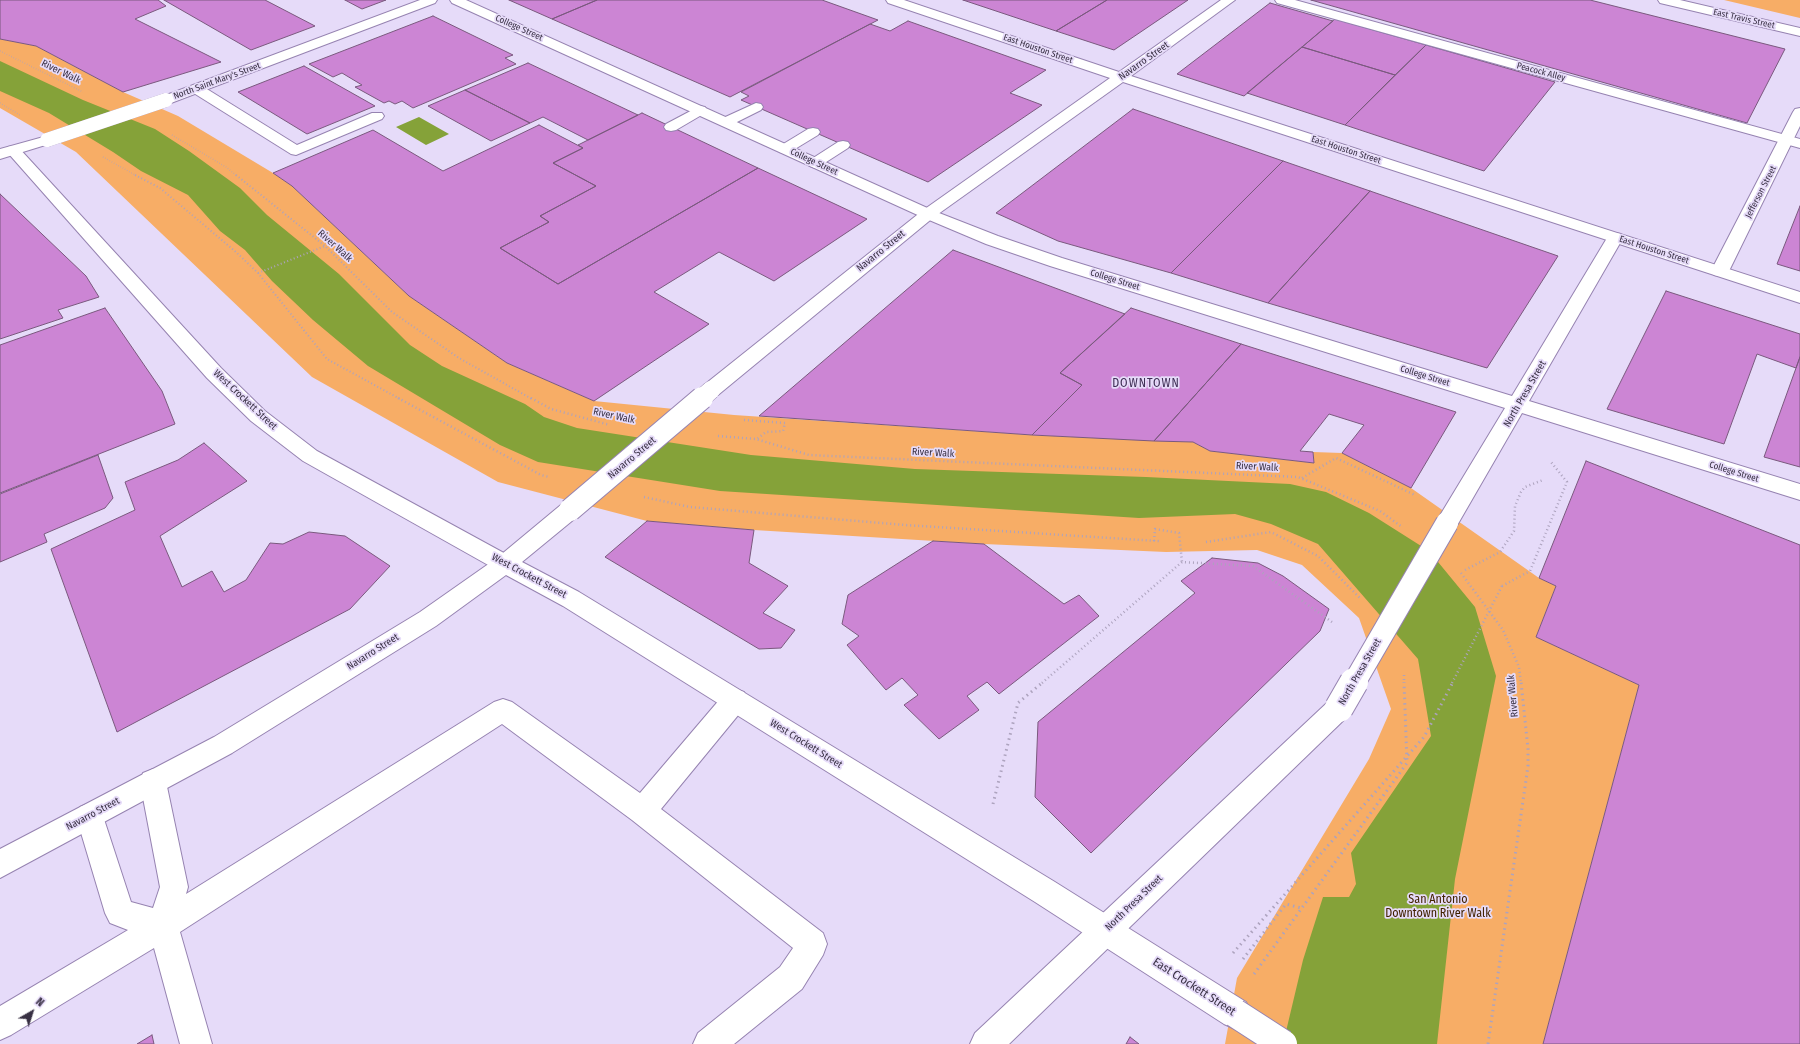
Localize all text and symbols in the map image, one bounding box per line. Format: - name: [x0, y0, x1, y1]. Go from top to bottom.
- street label: East Travis Street: [1712, 7, 1776, 31]
- street label: College Street: [493, 13, 545, 43]
- street label: East Houston Street: [1002, 32, 1074, 66]
- street label: Navarro Street: [1116, 39, 1172, 83]
- street label: River Walk: [39, 57, 83, 87]
- street label: North Saint Mary's Street: [172, 60, 262, 102]
- street label: Peacock Alley: [1516, 60, 1566, 84]
- street label: East Houston Street: [1310, 134, 1382, 166]
- street label: College Street: [789, 146, 839, 178]
- street label: Jefferson Street: [1743, 164, 1779, 220]
- street label: River Walk: [315, 227, 355, 265]
- street label: Navarro Street: [854, 228, 908, 274]
- street label: East Houston Street: [1618, 234, 1690, 266]
- street label: College Street: [1089, 267, 1141, 293]
- street label: North Presa Street: [1501, 359, 1549, 429]
- street label: College Street: [1399, 363, 1451, 389]
- street label: West Crockett Street: [211, 367, 279, 433]
- district label: DOWNTOWN: [1112, 377, 1180, 391]
- street label: River Walk: [592, 406, 636, 426]
- street label: Navarro Street: [606, 434, 658, 482]
- street label: River Walk: [911, 446, 955, 460]
- street label: College Street: [1708, 459, 1760, 485]
- street label: River Walk: [1235, 460, 1279, 474]
- street label: West Crockett Street: [490, 551, 568, 601]
- street label: Navarro Street: [345, 631, 401, 673]
- street label: North Presa Street: [1336, 637, 1384, 707]
- street label: River Walk: [1505, 674, 1521, 718]
- street label: West Crockett Street: [768, 717, 844, 771]
- street label: Navarro Street: [64, 795, 122, 833]
- street label: North Presa Street: [1103, 873, 1165, 933]
- park label: San Antonio Downtown River Walk: [1385, 893, 1491, 921]
- street label: East Crockett Street: [1150, 955, 1238, 1019]
- north arrow: [12, 992, 52, 1032]
- text: N: [33, 995, 47, 1009]

